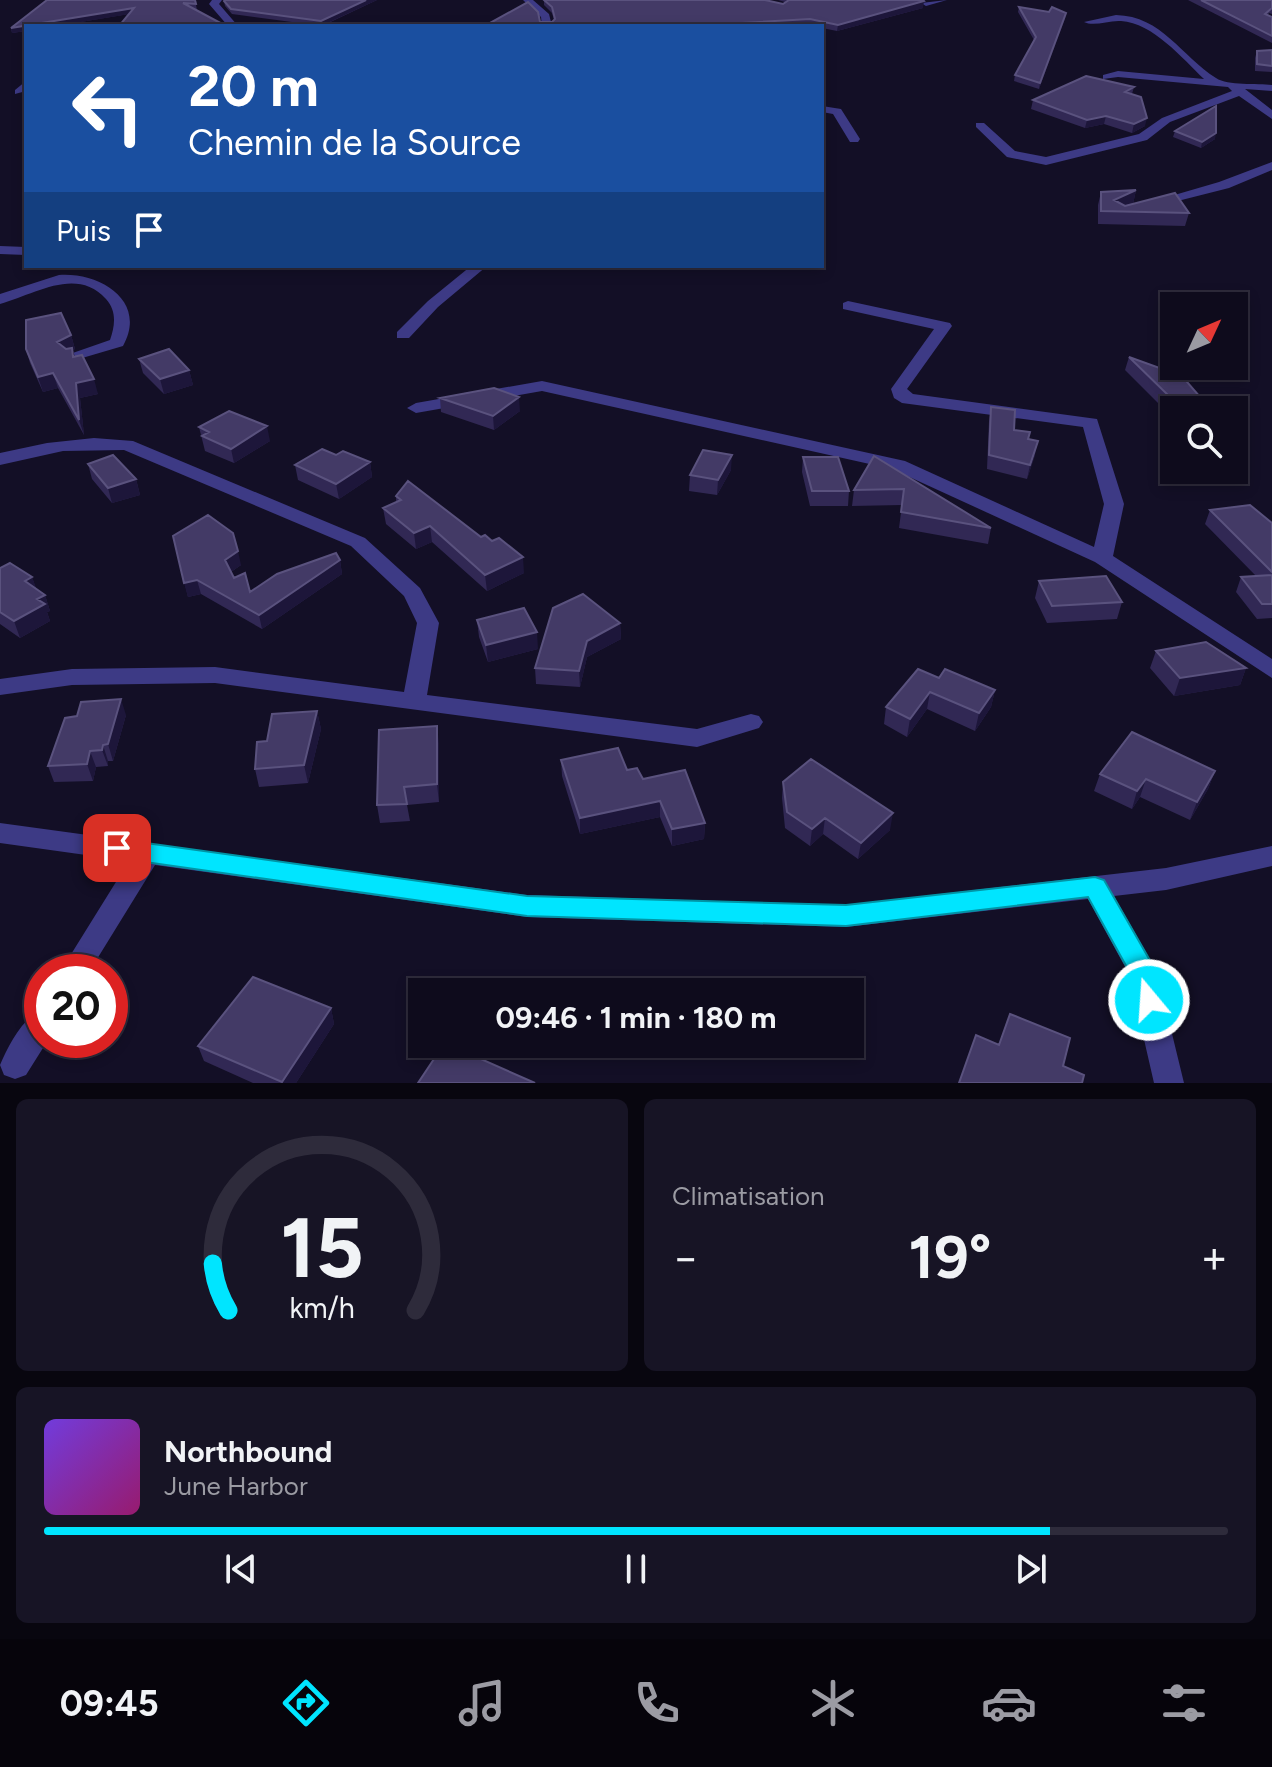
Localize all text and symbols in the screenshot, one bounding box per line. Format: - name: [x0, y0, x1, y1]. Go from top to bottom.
- text: 20 m: [188, 53, 319, 120]
- icon: left: [56, 56, 160, 160]
- text: Chemin de la Source: [188, 121, 521, 164]
- icon: arrive: [127, 208, 171, 252]
- text: Puis: [56, 212, 111, 249]
- north arrow: [1160, 292, 1248, 380]
- map controls: [1160, 292, 1248, 484]
- button: search: [1160, 396, 1248, 484]
- pin: [83, 814, 151, 882]
- icon: arrive: [95, 826, 139, 870]
- speed limit sign: 20: [24, 954, 128, 1058]
- position arrow: [1107, 958, 1191, 1042]
- text: 09:46 · 1 min · 180 m: [495, 999, 777, 1036]
- text: Climatisation: [672, 1180, 825, 1212]
- text: 15: [280, 1198, 364, 1298]
- text: 19°: [909, 1221, 991, 1293]
- text: −: [672, 1231, 699, 1284]
- text: +: [1201, 1231, 1228, 1284]
- text: km/h: [289, 1291, 355, 1325]
- text: Northbound: [164, 1433, 332, 1470]
- text: June Harbor: [164, 1470, 308, 1502]
- icon: previous: [219, 1547, 263, 1591]
- icon: pause: [614, 1547, 658, 1591]
- icon: next: [1009, 1547, 1053, 1591]
- icon: directions: [278, 1675, 334, 1731]
- icon: music: [454, 1675, 510, 1731]
- icon: phone: [629, 1675, 685, 1731]
- icon: climate: [805, 1675, 861, 1731]
- icon: car: [981, 1675, 1037, 1731]
- icon: filters: [1156, 1675, 1212, 1731]
- text: 09:45: [60, 1682, 159, 1725]

